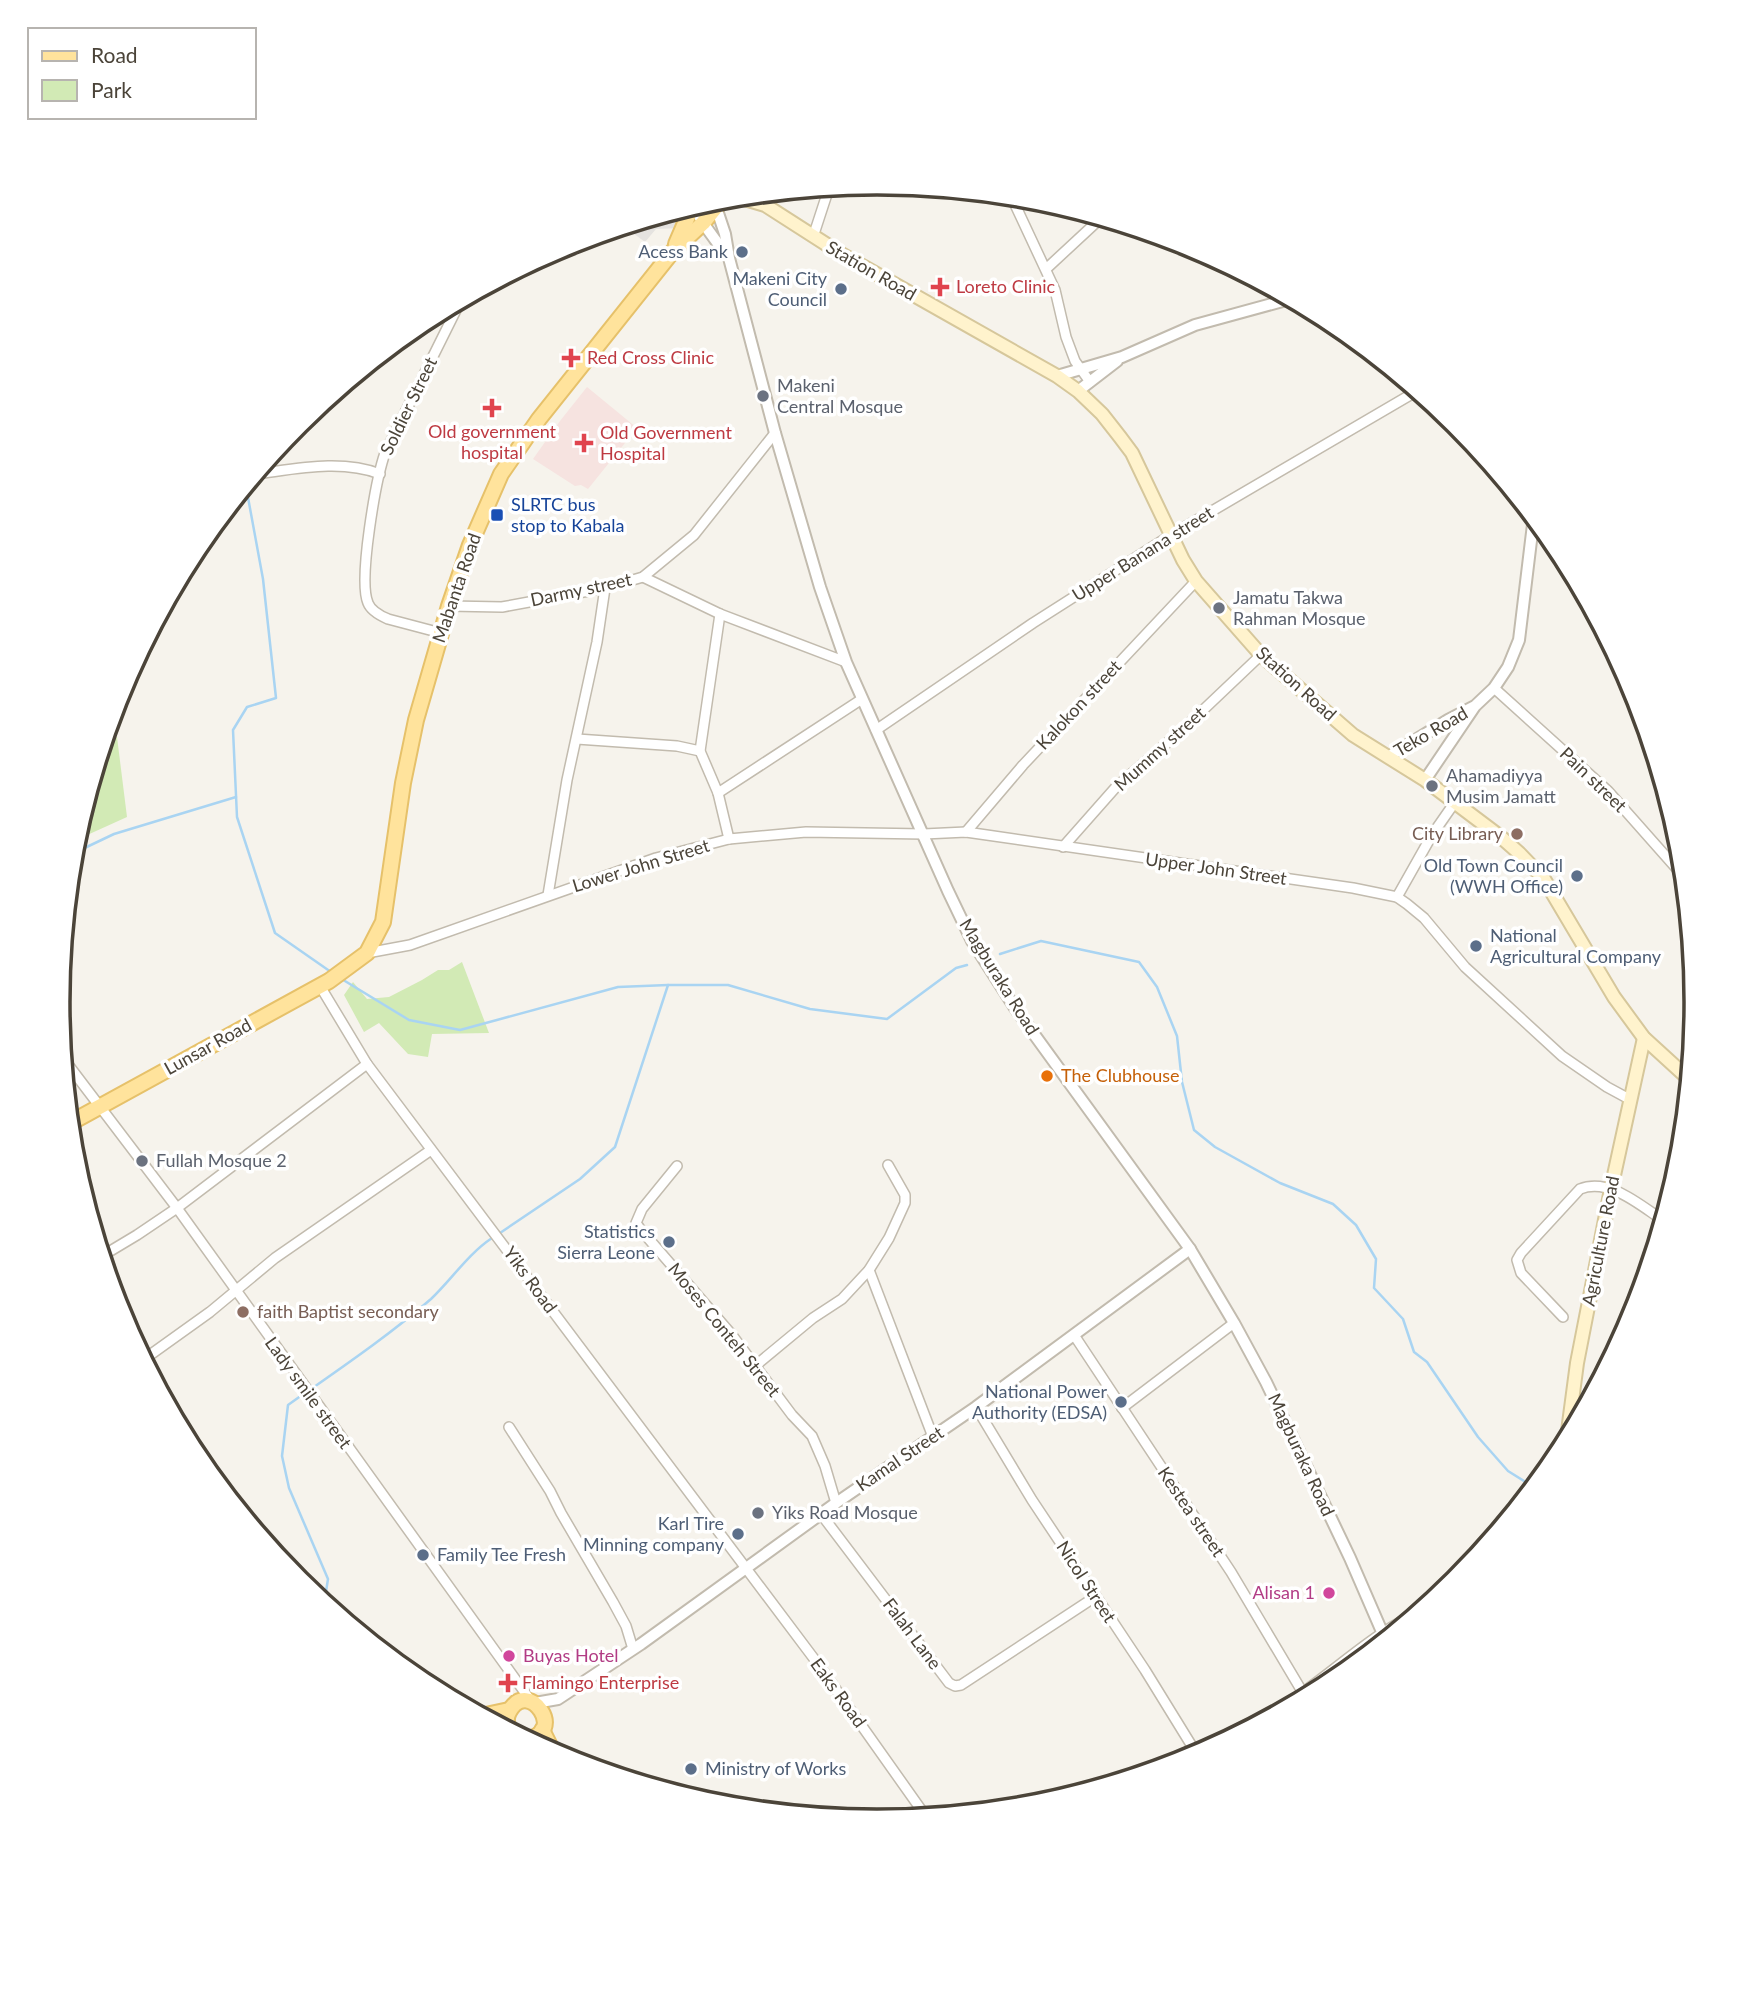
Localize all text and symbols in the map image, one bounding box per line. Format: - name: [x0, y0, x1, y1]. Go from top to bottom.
- legend: [28, 28, 256, 119]
- text: Road: [91, 42, 138, 67]
- text: Park: [91, 77, 132, 102]
- street label: Station Road: [822, 235, 921, 305]
- place label: Acess Bank: [638, 240, 729, 262]
- marker: Acess Bank: [734, 244, 750, 260]
- place label: Makeni City Council: [732, 267, 828, 310]
- place label: Loreto Clinic: [956, 275, 1056, 297]
- marker: Loreto Clinic: [930, 277, 950, 297]
- marker: Makeni City Council: [833, 281, 849, 297]
- place label: Red Cross Clinic: [587, 346, 714, 368]
- marker: Red Cross Clinic: [561, 348, 581, 368]
- street label: Soldier Street: [375, 353, 442, 458]
- place label: Makeni Central Mosque: [777, 374, 903, 417]
- marker: Makeni Central Mosque: [755, 388, 771, 404]
- marker: Old government hospital: [482, 398, 502, 418]
- place label: Old government hospital: [428, 420, 557, 463]
- place label: Old Government Hospital: [600, 421, 733, 464]
- marker: Old Government Hospital: [574, 433, 594, 453]
- place label: SLRTC bus stop to Kabala: [511, 493, 624, 536]
- street label: Upper Banana street: [1068, 501, 1218, 605]
- marker: SLRTC bus stop to Kabala: [489, 507, 505, 523]
- street label: Mabanta Road: [427, 530, 485, 645]
- street label: Darmy street: [528, 567, 634, 610]
- place label: Jamatu Takwa Rahman Mosque: [1233, 586, 1366, 629]
- marker: Jamatu Takwa Rahman Mosque: [1211, 600, 1227, 616]
- street label: Station Road: [1252, 641, 1341, 725]
- street label: Kalokon street: [1031, 655, 1126, 754]
- street label: Mummy street: [1109, 701, 1210, 795]
- street label: Teko Road: [1390, 701, 1471, 761]
- street label: Pain street: [1556, 742, 1632, 817]
- place label: Ahamadiyya Musim Jamatt: [1446, 764, 1556, 807]
- marker: Ahamadiyya Musim Jamatt: [1424, 778, 1440, 794]
- place label: City Library: [1412, 822, 1504, 844]
- marker: City Library: [1509, 826, 1525, 842]
- street label: Lower John Street: [570, 834, 712, 896]
- street label: Upper John Street: [1144, 847, 1289, 889]
- place label: Old Town Council (WWH Office): [1424, 854, 1563, 897]
- marker: Old Town Council (WWH Office): [1569, 868, 1585, 884]
- street label: Magburaka Road: [955, 914, 1044, 1039]
- place label: National Agricultural Company: [1490, 924, 1662, 967]
- marker: National Agricultural Company: [1468, 938, 1484, 954]
- street label: Lunsar Road: [160, 1013, 255, 1079]
- place label: The Clubhouse: [1061, 1064, 1180, 1086]
- marker: The Clubhouse: [1039, 1068, 1055, 1084]
- place label: Fullah Mosque 2: [156, 1149, 287, 1171]
- marker: Fullah Mosque 2: [134, 1153, 150, 1169]
- street label: Agriculture Road: [1577, 1174, 1623, 1308]
- place label: Statistics Sierra Leone: [557, 1220, 655, 1263]
- marker: Statistics Sierra Leone: [661, 1234, 677, 1250]
- street label: Yiks Road: [499, 1242, 562, 1317]
- street label: Moses Conteh Street: [664, 1258, 786, 1401]
- place label: faith Baptist secondary: [257, 1300, 440, 1322]
- marker: faith Baptist secondary: [235, 1304, 251, 1320]
- street label: Lady smile street: [261, 1332, 357, 1453]
- place label: National Power Authority (EDSA): [972, 1380, 1107, 1423]
- street label: Magburaka Road: [1264, 1390, 1340, 1519]
- marker: National Power Authority (EDSA): [1113, 1394, 1129, 1410]
- street label: Kamal Street: [851, 1421, 948, 1495]
- street label: Kestea street: [1154, 1462, 1230, 1561]
- place label: Yiks Road Mosque: [772, 1501, 918, 1523]
- marker: Yiks Road Mosque: [750, 1505, 766, 1521]
- place label: Karl Tire Minning company: [583, 1512, 725, 1555]
- marker: Karl Tire Minning company: [730, 1526, 746, 1542]
- street label: Nicol Street: [1052, 1537, 1122, 1627]
- place label: Family Tee Fresh: [437, 1543, 566, 1565]
- marker: Family Tee Fresh: [415, 1547, 431, 1563]
- place label: Alisan 1: [1252, 1581, 1315, 1603]
- marker: Alisan 1: [1321, 1585, 1337, 1601]
- street label: Falah Lane: [879, 1593, 947, 1673]
- place label: Buyas Hotel: [523, 1644, 619, 1666]
- marker: Buyas Hotel: [501, 1648, 517, 1664]
- street label: Eaks Road: [806, 1653, 871, 1732]
- place label: Flamingo Enterprise: [522, 1671, 679, 1693]
- marker: Flamingo Enterprise: [500, 1675, 516, 1691]
- place label: Ministry of Works: [705, 1757, 846, 1779]
- marker: Ministry of Works: [683, 1761, 699, 1777]

